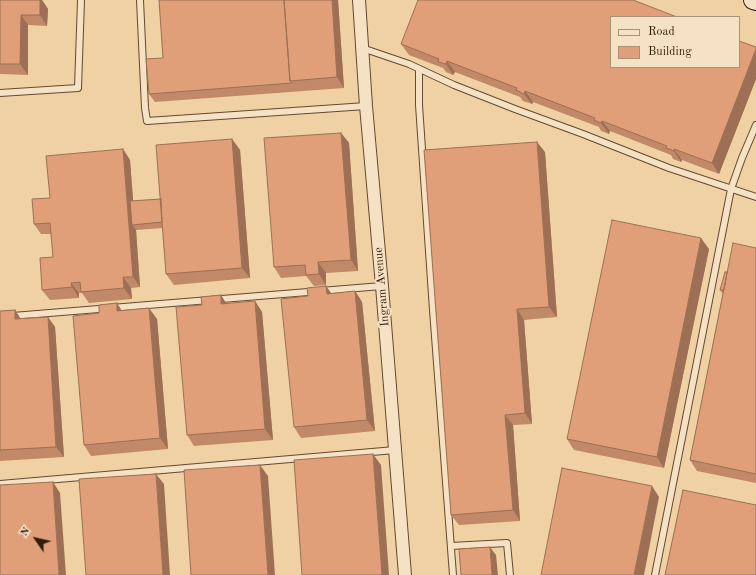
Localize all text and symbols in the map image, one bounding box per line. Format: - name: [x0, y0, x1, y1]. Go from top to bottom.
- legend: [610, 16, 740, 68]
- text: Road: [648, 26, 675, 38]
- text: Building: [648, 46, 692, 58]
- street label: Ingram Avenue: [371, 247, 393, 327]
- north arrow: [16, 519, 56, 559]
- text: N: [19, 525, 33, 539]

